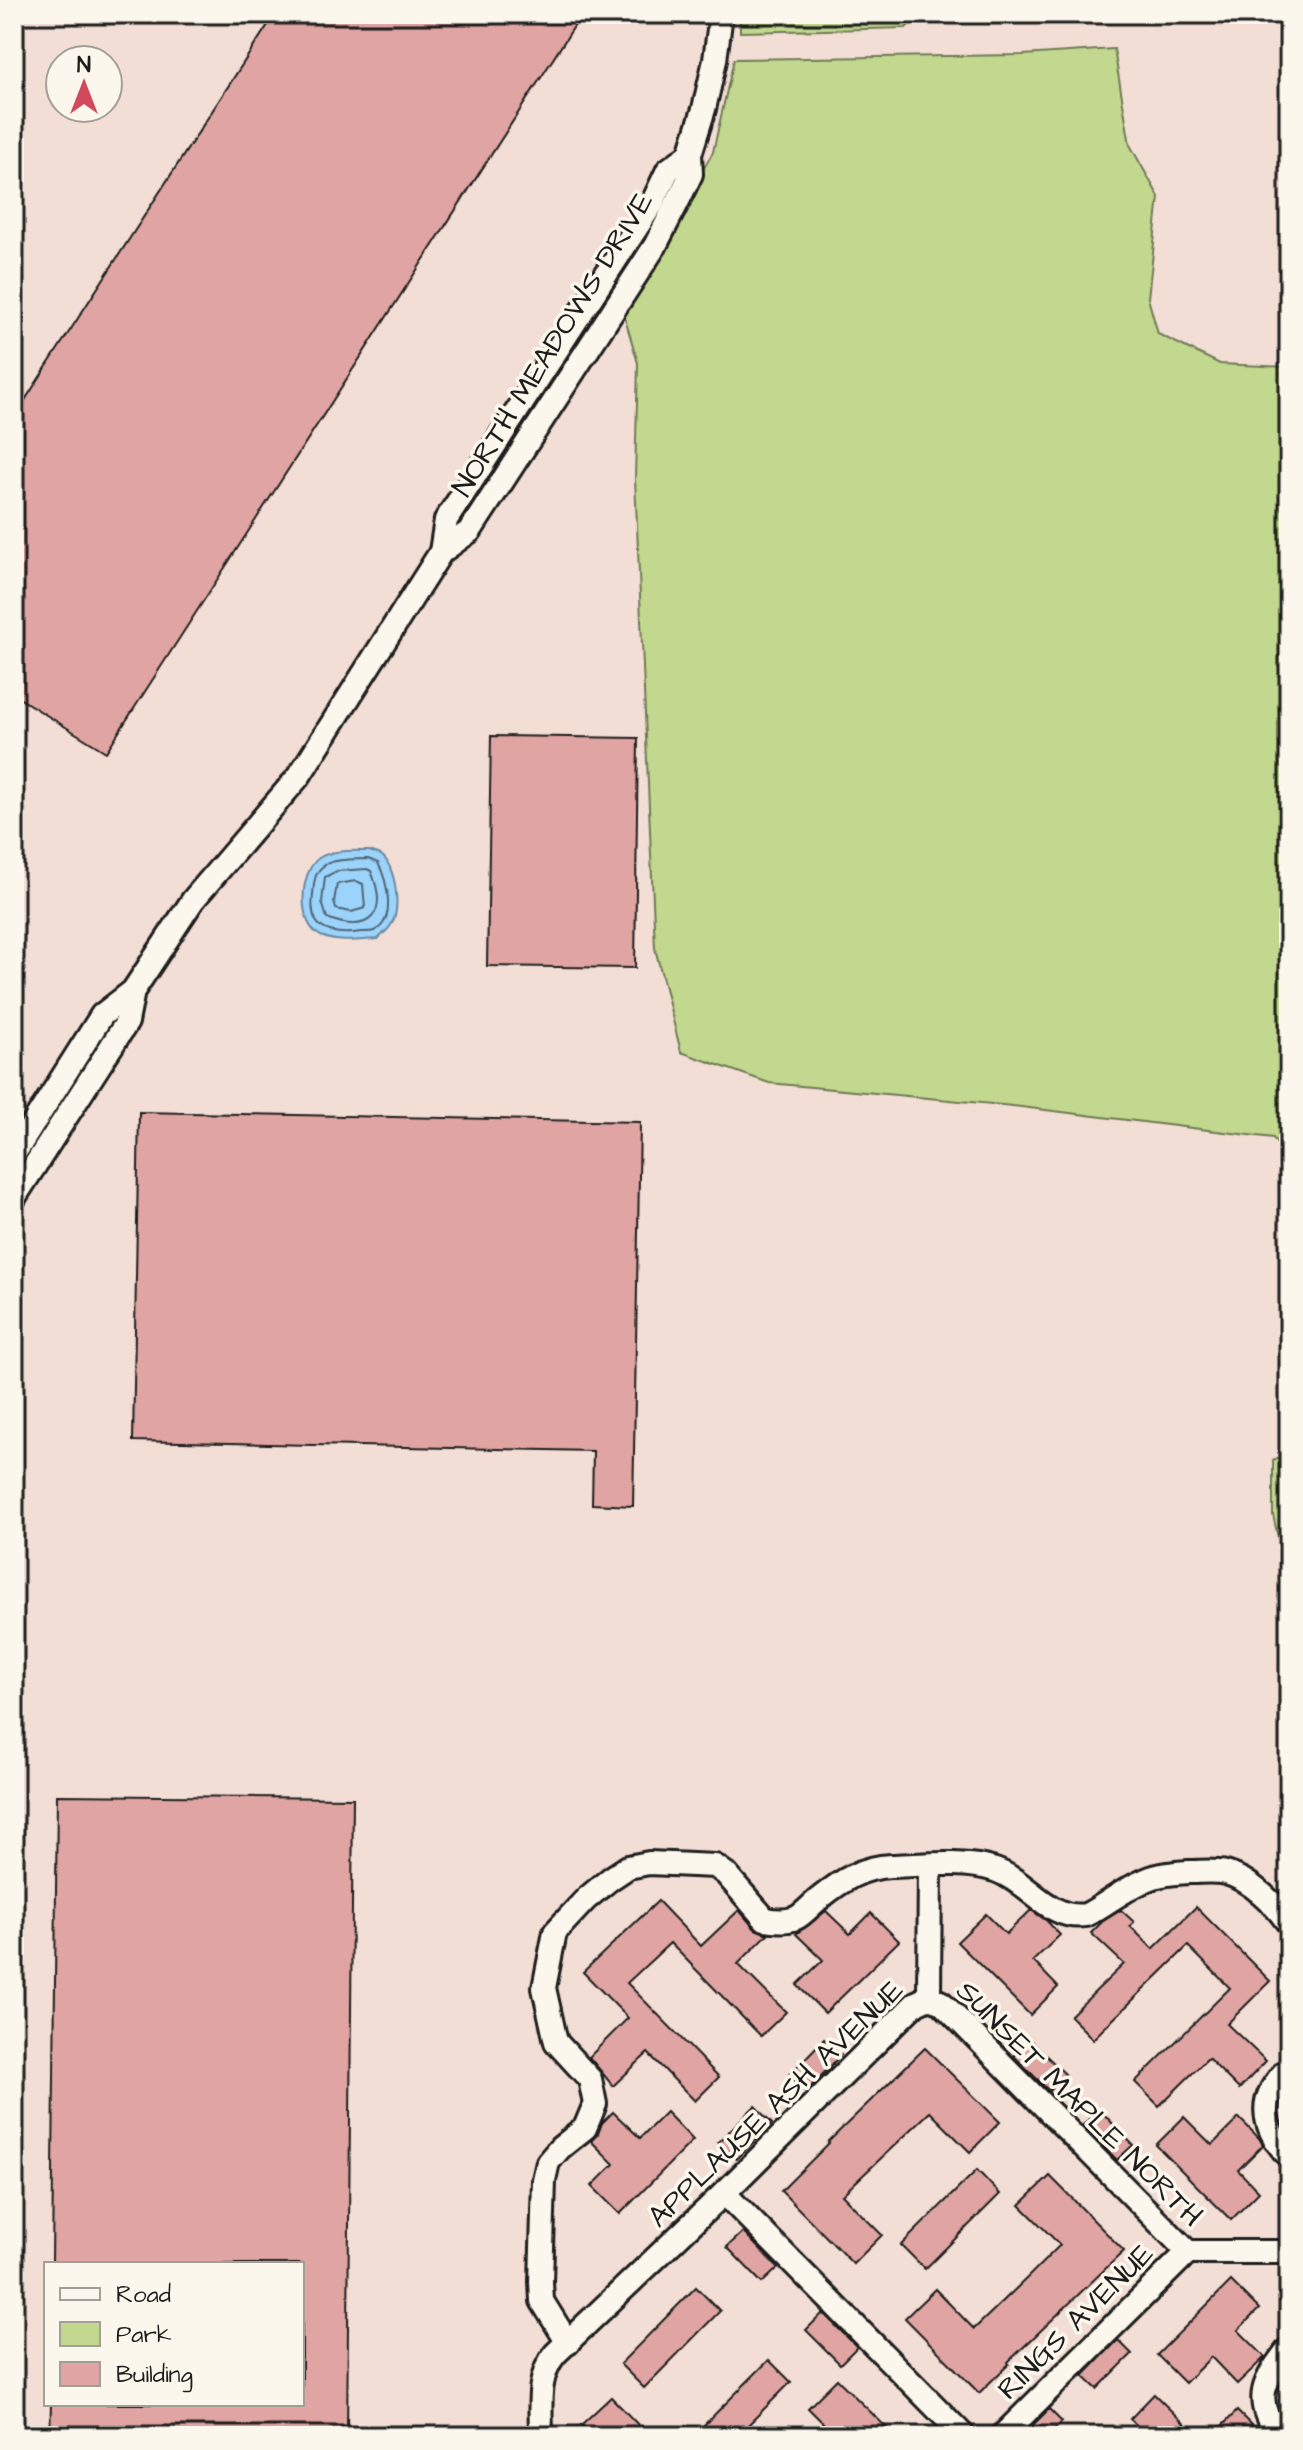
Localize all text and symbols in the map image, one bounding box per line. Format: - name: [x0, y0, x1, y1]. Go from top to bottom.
- north arrow: [44, 44, 124, 124]
- text: N: [77, 50, 91, 81]
- street label: NORTH MEADOWS DRIVE: [442, 184, 664, 505]
- street label: APPLAUSE ASH AVENUE: [638, 1970, 913, 2237]
- street label: SUNSET MAPLE NORTH: [947, 1971, 1212, 2236]
- street label: RINGS AVENUE: [988, 2234, 1164, 2409]
- legend: [44, 2262, 304, 2406]
- text: Road: [116, 2278, 171, 2312]
- text: Park: [116, 2318, 172, 2352]
- text: Building: [116, 2358, 193, 2393]

